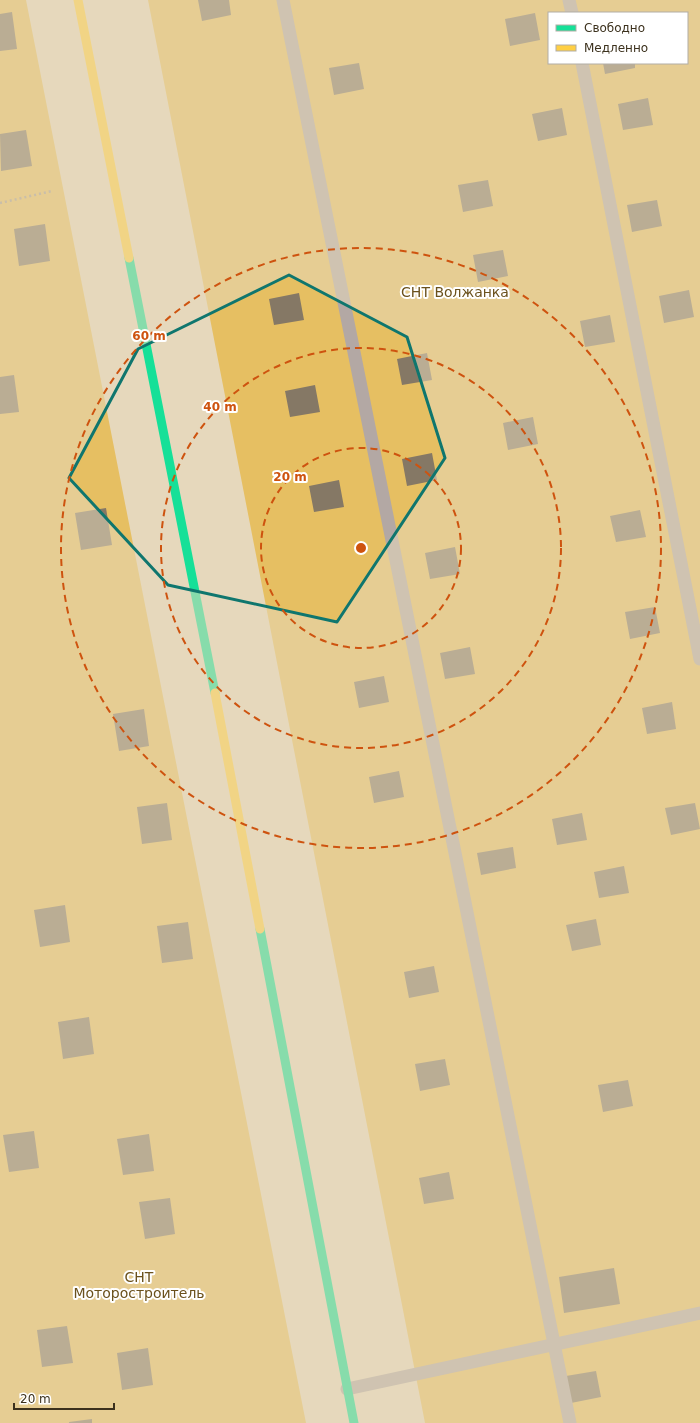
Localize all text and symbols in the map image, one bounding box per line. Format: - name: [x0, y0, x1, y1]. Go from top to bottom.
- legend: [548, 12, 688, 64]
- text: Свободно: [584, 21, 645, 35]
- text: Медленно: [584, 41, 648, 55]
- park label: СНТ Волжанка: [401, 284, 509, 300]
- text: 60 m: [132, 329, 166, 343]
- text: 40 m: [203, 400, 237, 414]
- text: 20 m: [273, 470, 307, 484]
- centre of rings: [354, 541, 368, 555]
- park label: СНТ Моторостроитель: [73, 1269, 205, 1301]
- scale bar: [14, 1385, 114, 1411]
- text: 20 m: [20, 1392, 51, 1406]

